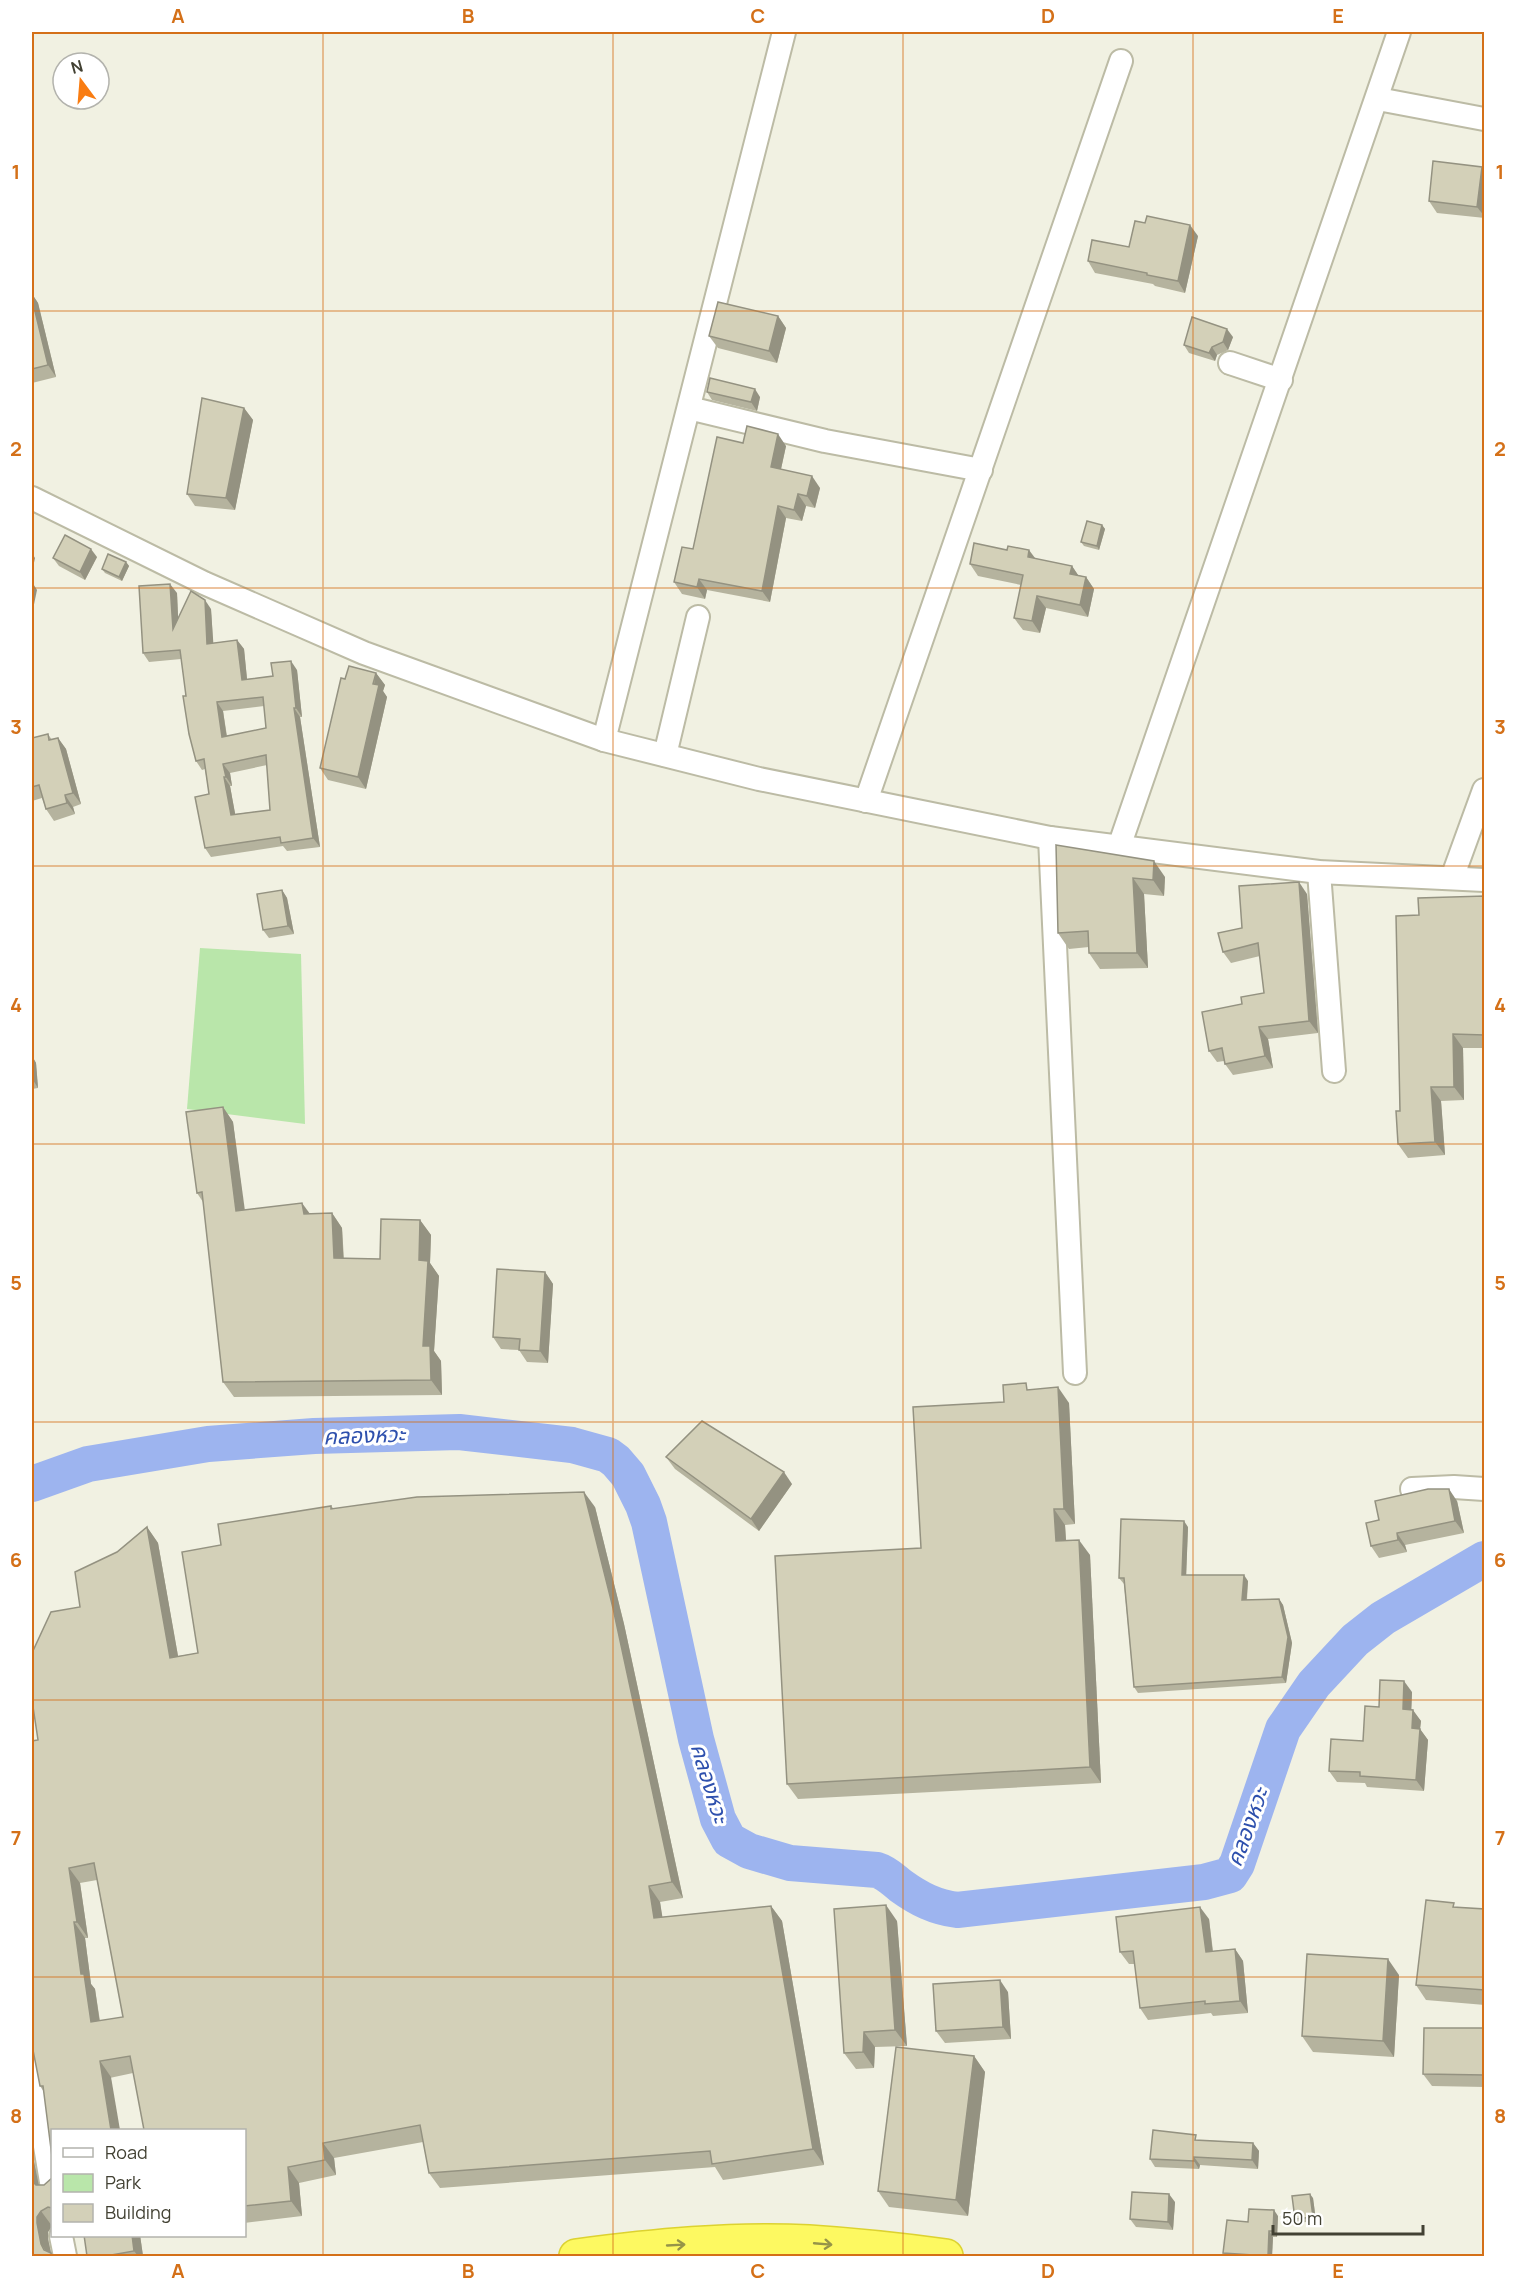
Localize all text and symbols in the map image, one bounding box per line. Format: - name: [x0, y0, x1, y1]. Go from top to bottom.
- text: A: [171, 2, 185, 29]
- text: B: [462, 2, 475, 29]
- text: C: [751, 2, 765, 29]
- text: D: [1041, 2, 1055, 29]
- text: E: [1332, 2, 1344, 29]
- north arrow: [51, 51, 111, 111]
- text: N: [68, 54, 85, 79]
- text: 1: [12, 158, 20, 185]
- text: 1: [1496, 158, 1504, 185]
- text: 2: [10, 435, 22, 462]
- text: 2: [1494, 435, 1506, 462]
- text: 3: [10, 713, 22, 740]
- text: 3: [1494, 713, 1506, 740]
- text: 4: [10, 991, 22, 1018]
- text: 4: [1494, 991, 1506, 1018]
- text: 5: [10, 1269, 22, 1296]
- text: 5: [1494, 1269, 1506, 1296]
- water label: คลองหวะ: [323, 1419, 407, 1451]
- text: 6: [10, 1546, 22, 1573]
- text: 6: [1494, 1546, 1506, 1573]
- water label: คลองหวะ: [684, 1740, 737, 1828]
- water label: คลองหวะ: [1219, 1782, 1276, 1871]
- text: 7: [11, 1824, 21, 1851]
- text: 7: [1495, 1824, 1505, 1851]
- text: 8: [10, 2102, 22, 2129]
- text: 8: [1494, 2102, 1506, 2129]
- legend: [51, 2129, 246, 2237]
- text: Road: [105, 2140, 148, 2164]
- text: Park: [105, 2170, 142, 2194]
- scale bar: [1273, 2198, 1423, 2236]
- text: Building: [105, 2200, 171, 2224]
- text: 50 m: [1282, 2206, 1322, 2230]
- one-way arrow: [812, 2238, 832, 2249]
- one-way arrow: [665, 2240, 685, 2251]
- text: A: [171, 2257, 185, 2284]
- text: B: [462, 2257, 475, 2284]
- text: C: [751, 2257, 765, 2284]
- text: D: [1041, 2257, 1055, 2284]
- text: E: [1332, 2257, 1344, 2284]

